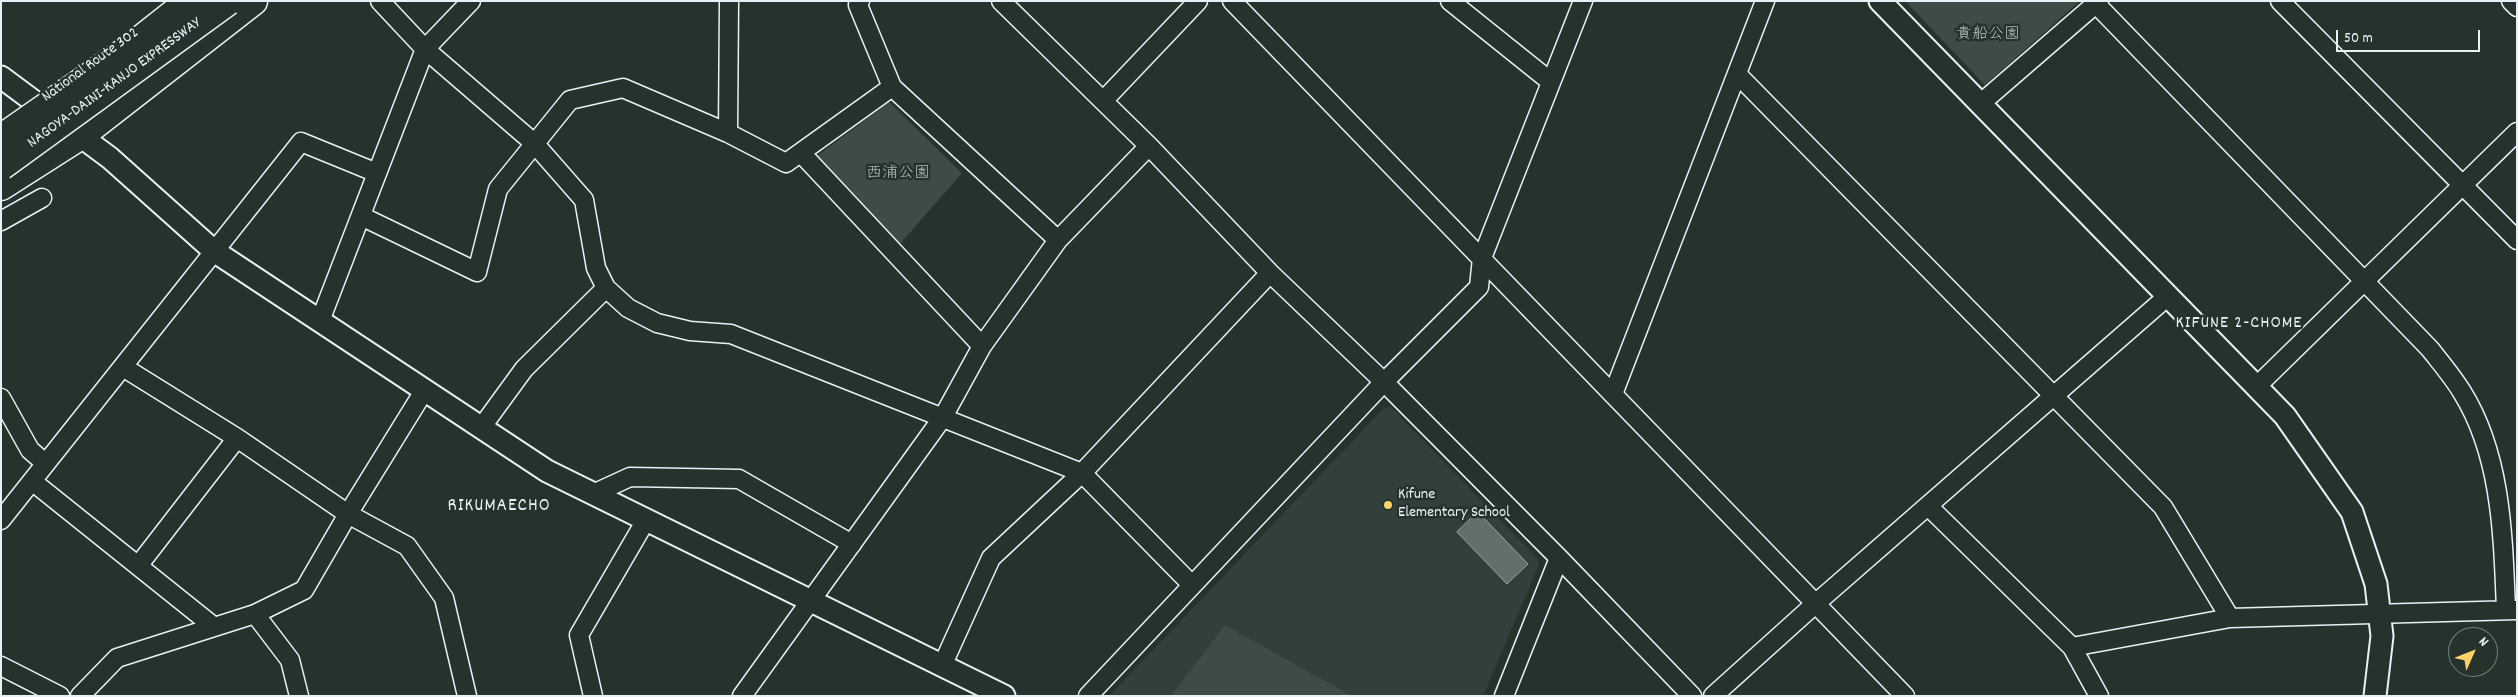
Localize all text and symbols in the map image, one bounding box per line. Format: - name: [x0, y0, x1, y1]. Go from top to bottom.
- street label: NAGOYA-DAINI-KANJO EXPRESSWAY: [24, 14, 206, 154]
- scale bar: [2338, 20, 2482, 52]
- street label: National Route 302: [39, 24, 143, 108]
- park label: 貴船公園: [1956, 26, 2020, 46]
- text: 50 m: [2344, 28, 2373, 50]
- park label: 西浦公園: [866, 165, 930, 185]
- district label: KIFUNE 2-CHOME: [2174, 314, 2304, 336]
- place label: Kifune Elementary School: [1398, 486, 1510, 524]
- district label: RIKUMAECHO: [446, 496, 552, 518]
- marker: Kifune Elementary School: [1382, 499, 1394, 511]
- north arrow: [2448, 627, 2498, 677]
- text: N: [2473, 633, 2493, 652]

